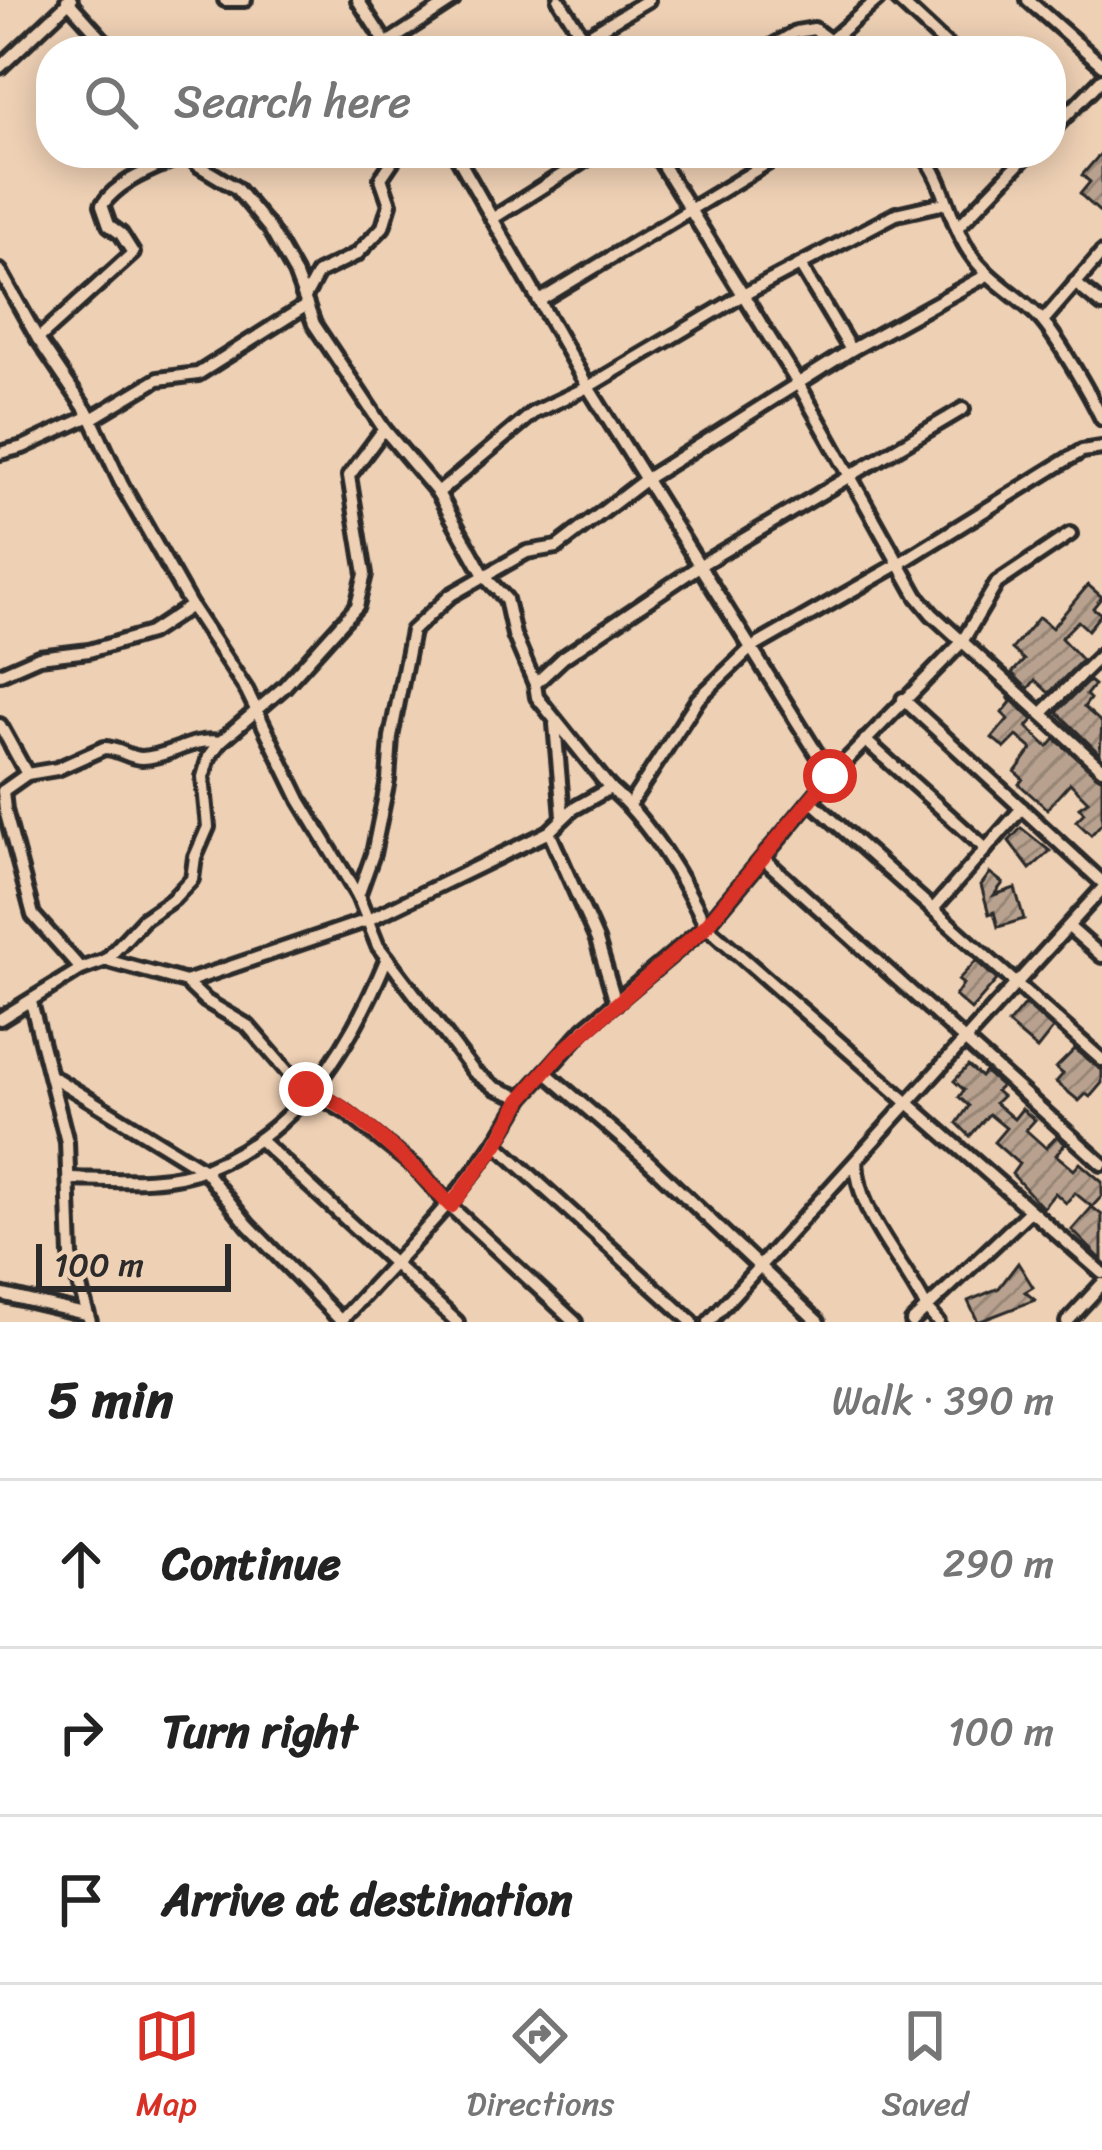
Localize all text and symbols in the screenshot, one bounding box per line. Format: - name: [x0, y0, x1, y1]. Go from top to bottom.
- search box: [36, 36, 1066, 168]
- text: Search here: [174, 62, 411, 142]
- icon: search: [78, 69, 144, 135]
- route start: [803, 749, 857, 803]
- route end: [279, 1062, 333, 1116]
- text: 100 m: [54, 1236, 144, 1294]
- scale bar: [36, 1238, 231, 1291]
- text: 5 min: [48, 1355, 173, 1445]
- text: Walk · 390 m: [832, 1366, 1054, 1435]
- text: Continue: [162, 1524, 341, 1604]
- text: 290 m: [943, 1529, 1054, 1598]
- icon: ahead: [48, 1531, 114, 1597]
- text: Turn right: [162, 1692, 357, 1772]
- text: 100 m: [948, 1697, 1054, 1766]
- icon: right: [48, 1699, 114, 1765]
- text: Arrive at destination: [162, 1860, 572, 1940]
- icon: arrive: [48, 1867, 114, 1933]
- tab: Map: [134, 2003, 200, 2133]
- tab: Directions: [467, 2003, 614, 2133]
- tab: Saved: [881, 2003, 968, 2133]

